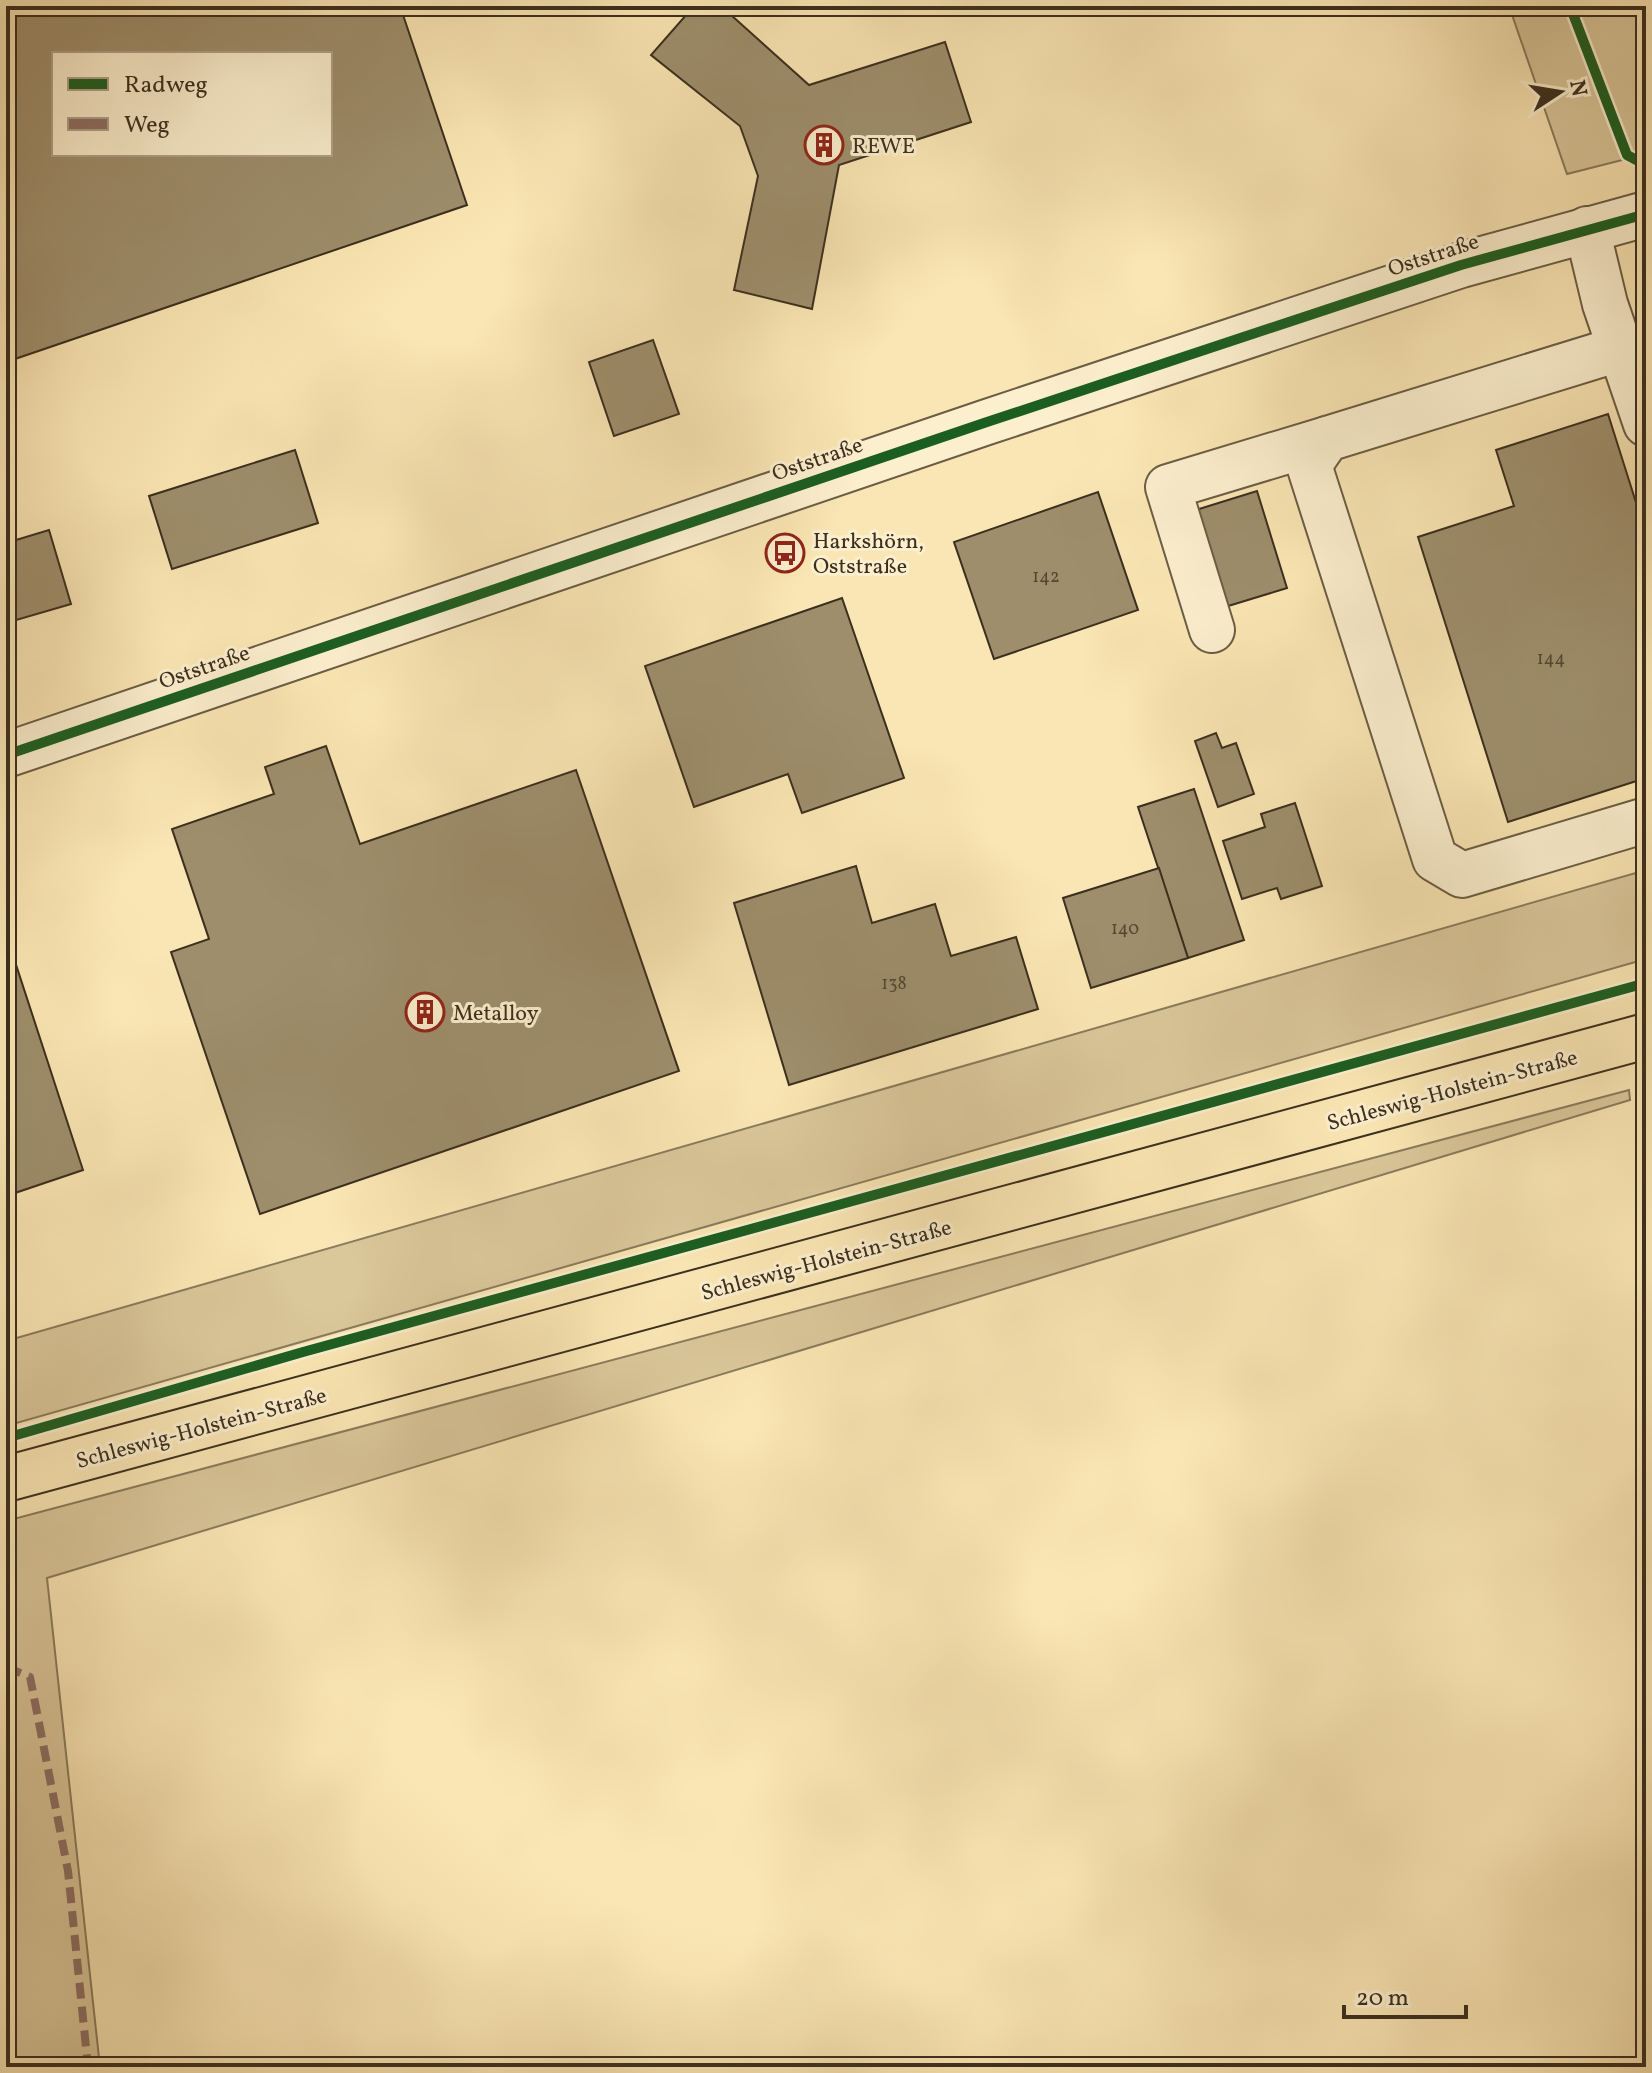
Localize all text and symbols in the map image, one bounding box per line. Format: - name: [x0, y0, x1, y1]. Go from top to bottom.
- legend: [52, 52, 332, 156]
- north arrow: [1520, 52, 1600, 132]
- text: Radweg: [124, 69, 208, 103]
- text: N: [1560, 77, 1594, 99]
- text: Weg: [124, 109, 170, 143]
- building icon: REWE: [803, 124, 845, 166]
- place label: REWE: [852, 132, 915, 163]
- street label: Oststraße: [1384, 227, 1483, 286]
- street label: Oststraße: [768, 430, 867, 490]
- place label: Harkshörn, Oststraße: [813, 527, 924, 583]
- bus stop icon: Harkshörn, Oststraße: [764, 532, 806, 574]
- house number: 142: [1032, 565, 1060, 590]
- street label: Oststraße: [155, 638, 254, 698]
- house number: 144: [1537, 647, 1565, 672]
- house number: 140: [1111, 917, 1139, 942]
- house number: 138: [881, 972, 907, 997]
- building icon: Metalloy: [404, 991, 446, 1033]
- place label: Metalloy: [453, 999, 539, 1030]
- street label: Schleswig-Holstein-Straße: [1324, 1043, 1582, 1140]
- street label: Schleswig-Holstein-Straße: [698, 1213, 956, 1310]
- street label: Schleswig-Holstein-Straße: [73, 1381, 331, 1478]
- scale bar: [1344, 1969, 1466, 2019]
- text: 20 m: [1356, 1982, 1409, 2016]

